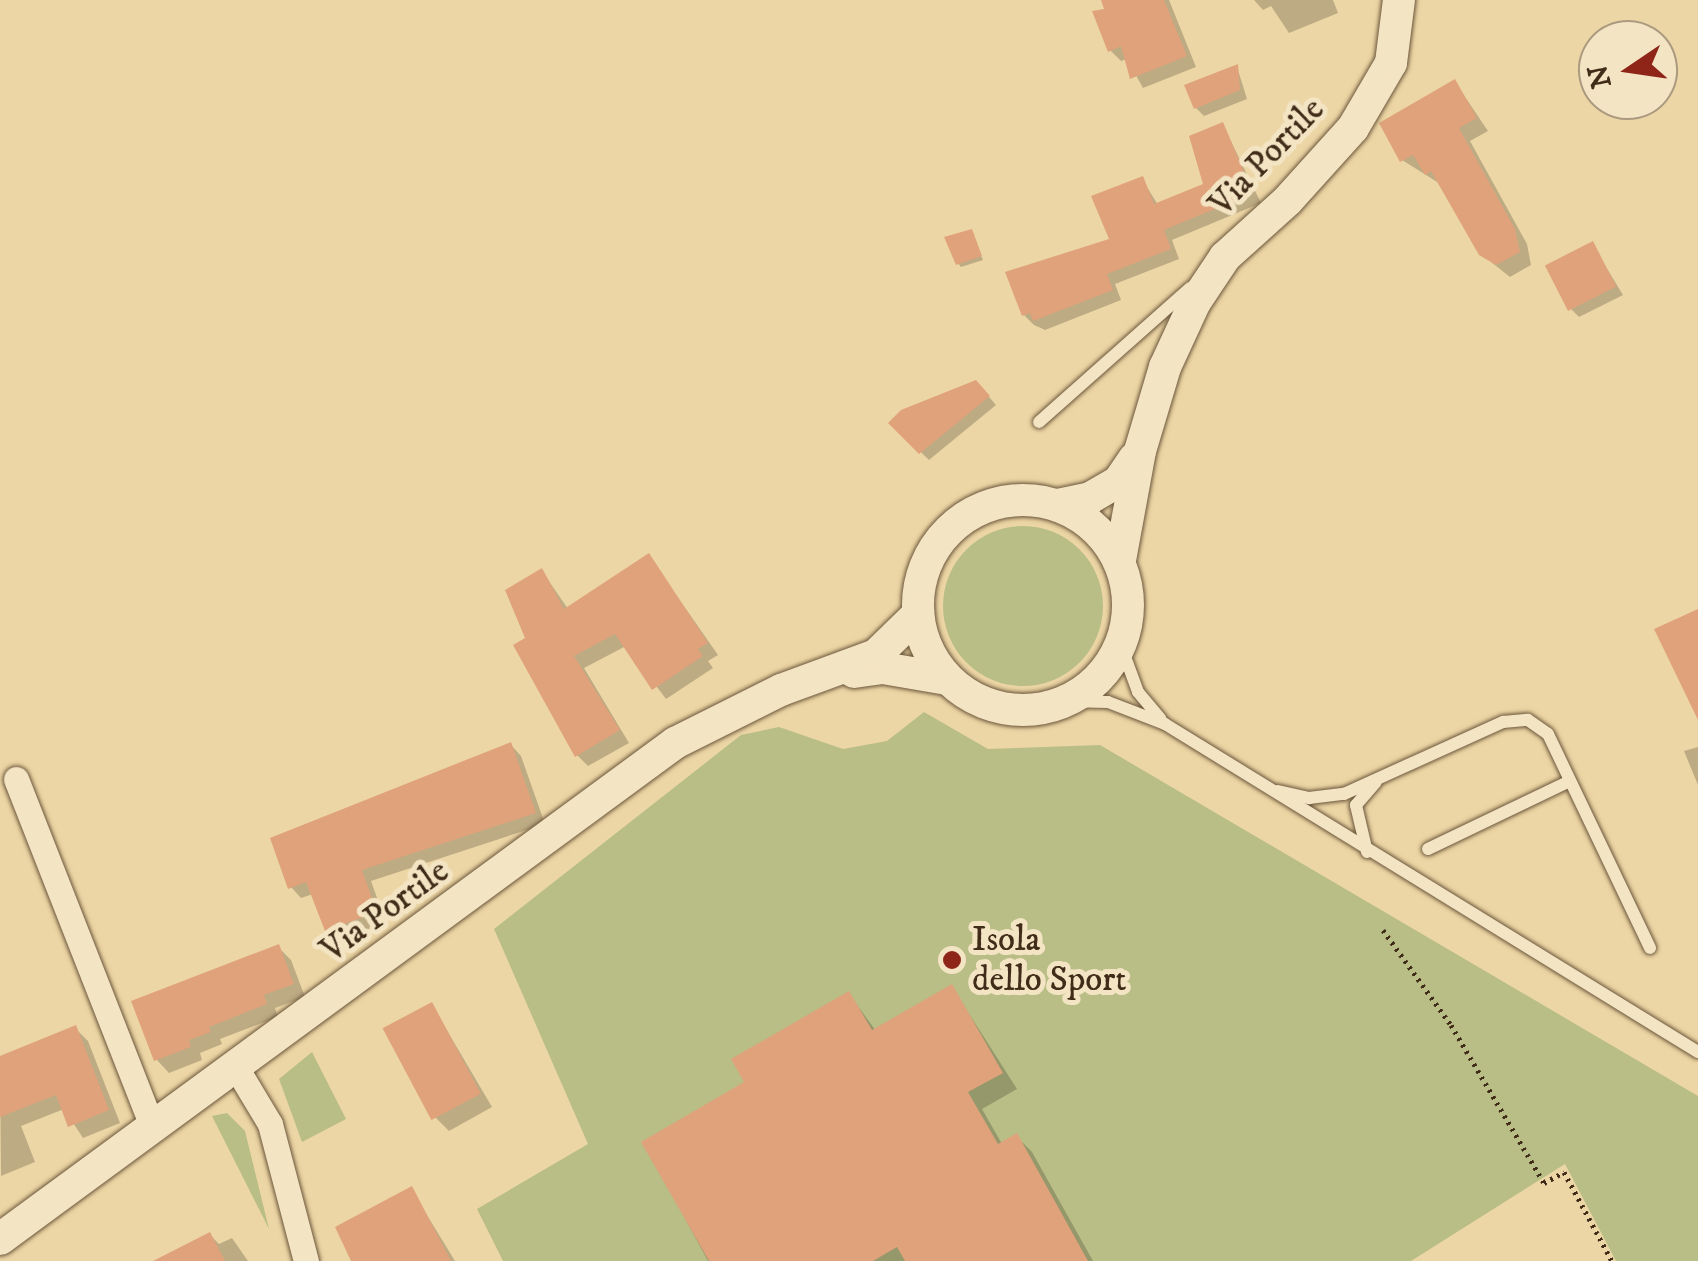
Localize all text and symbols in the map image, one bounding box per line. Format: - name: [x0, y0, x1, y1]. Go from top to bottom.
- north arrow: [1578, 20, 1678, 120]
- text: N: [1581, 61, 1620, 92]
- street label: Via Portile: [1200, 89, 1334, 225]
- street label: Via Portile: [313, 851, 457, 971]
- place label: Isola dello Sport: [972, 919, 1126, 1001]
- marker: Isola dello Sport: [941, 949, 963, 971]

